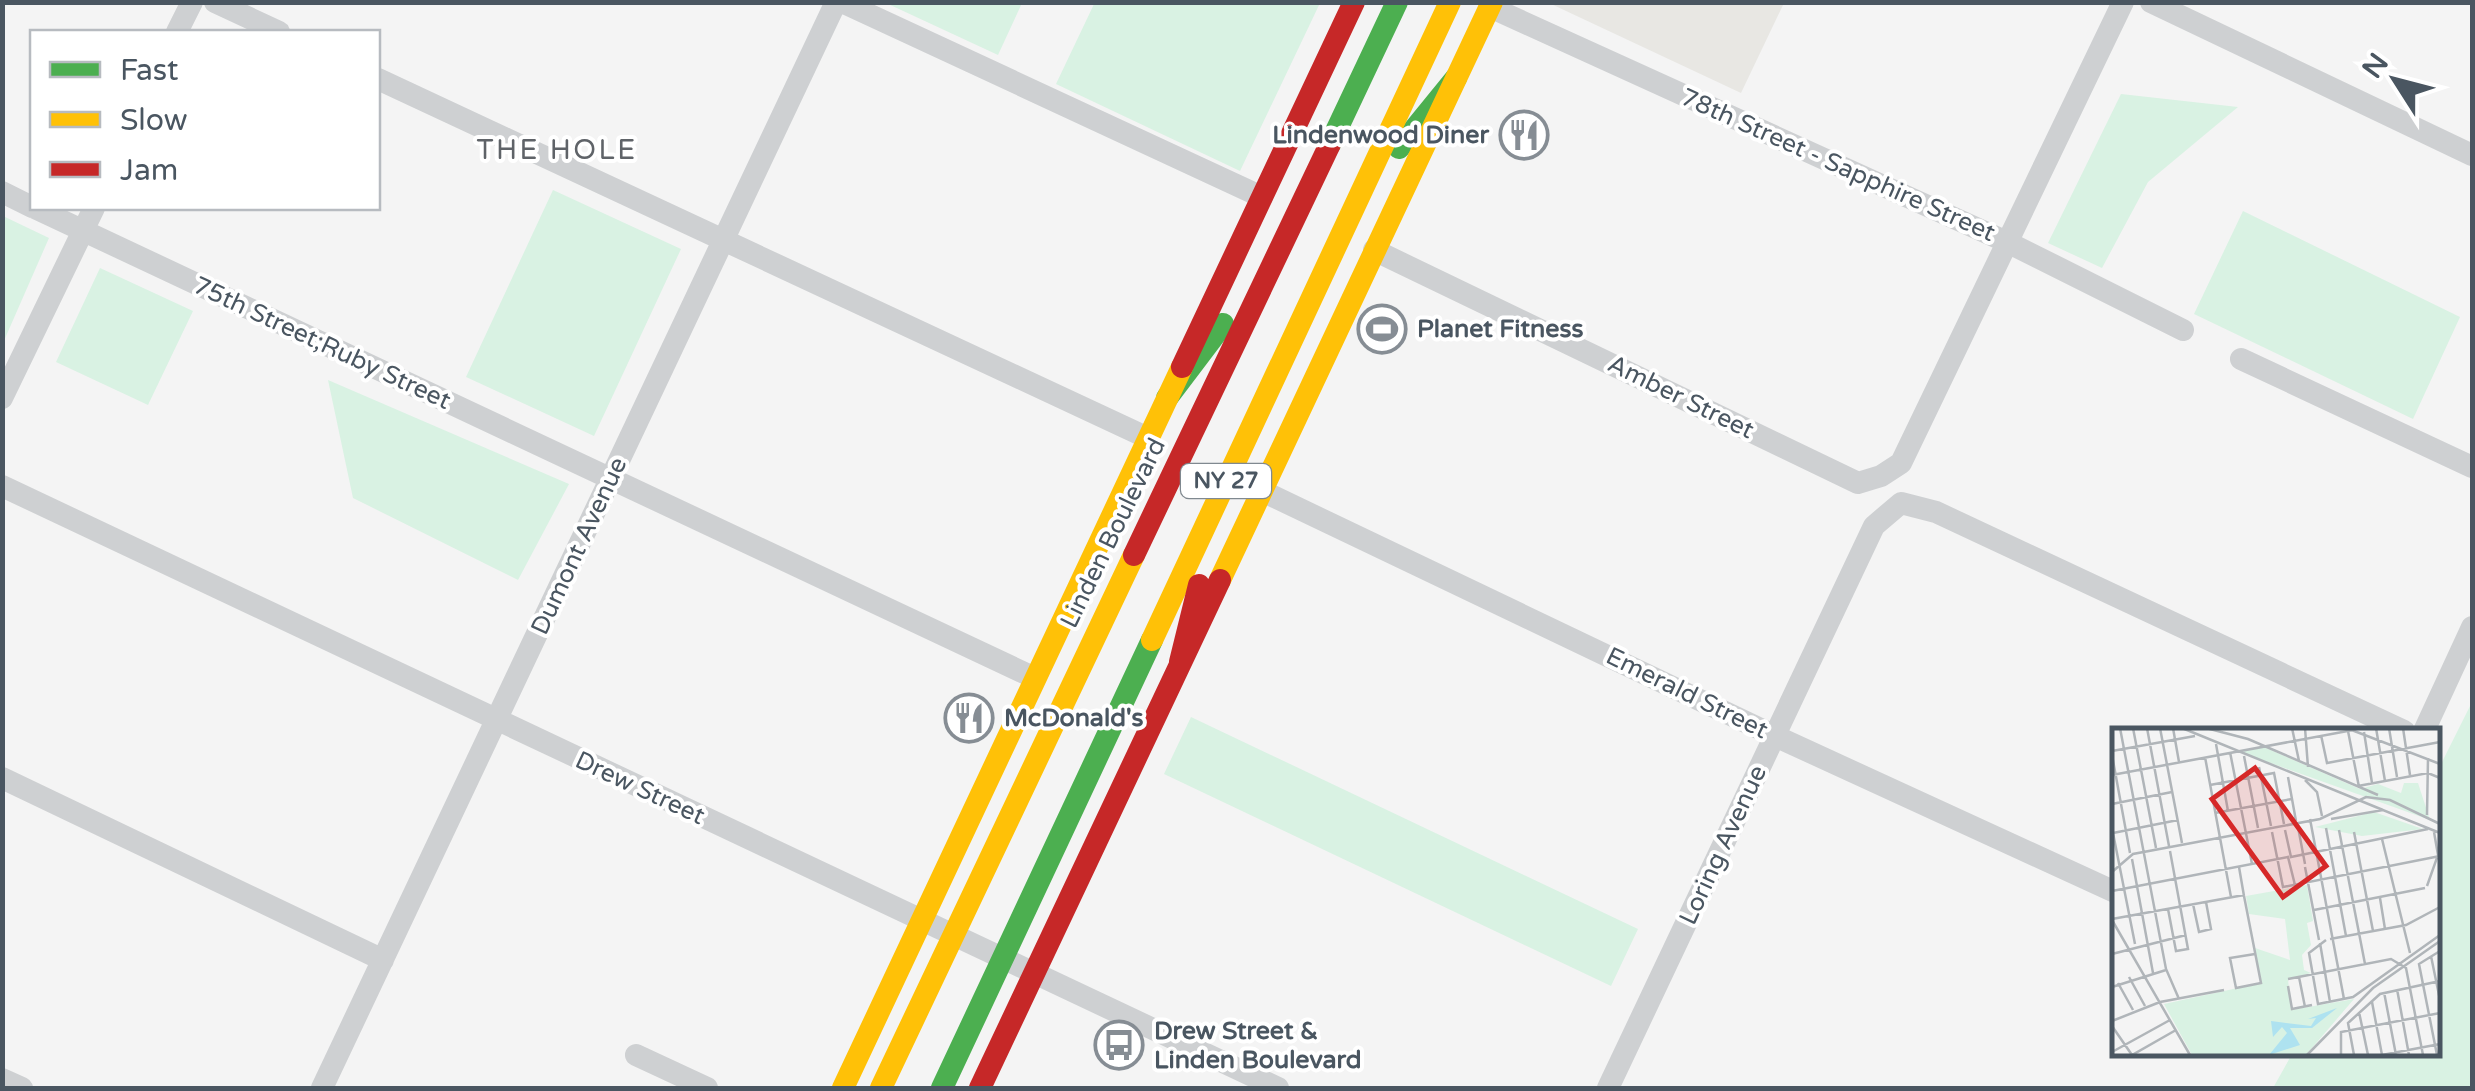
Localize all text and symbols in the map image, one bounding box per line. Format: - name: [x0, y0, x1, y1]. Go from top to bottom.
- legend: [30, 30, 380, 210]
- north arrow: [2345, 30, 2445, 130]
- text: N: [2355, 47, 2396, 85]
- text: Fast: [120, 52, 179, 89]
- street label: 78th Street - Sapphire Street: [1676, 82, 2000, 248]
- text: Slow: [120, 102, 188, 139]
- restaurant icon: Lindenwood Diner: [1498, 109, 1550, 161]
- place label: Lindenwood Diner: [1272, 120, 1489, 150]
- district label: THE HOLE: [476, 133, 638, 167]
- text: Jam: [120, 152, 178, 189]
- street label: 75th Street;Ruby Street: [188, 270, 456, 416]
- sports icon: Planet Fitness: [1356, 303, 1408, 355]
- place label: Planet Fitness: [1417, 314, 1583, 344]
- street label: Amber Street: [1603, 349, 1759, 446]
- street label: Linden Boulevard: [1054, 433, 1172, 633]
- street label: Dumont Avenue: [525, 452, 633, 640]
- road number: NY 27: [1181, 464, 1271, 498]
- street label: Emerald Street: [1601, 641, 1773, 745]
- restaurant icon: McDonald's: [943, 692, 995, 744]
- place label: McDonald's: [1004, 703, 1143, 733]
- inset map: [2112, 728, 2440, 1056]
- street label: Drew Street: [570, 745, 710, 831]
- street label: Loring Avenue: [1673, 761, 1773, 929]
- place label: Drew Street & Linden Boulevard: [1154, 1016, 1362, 1075]
- bus stop icon: Drew Street & Linden Boulevard: [1093, 1019, 1145, 1071]

